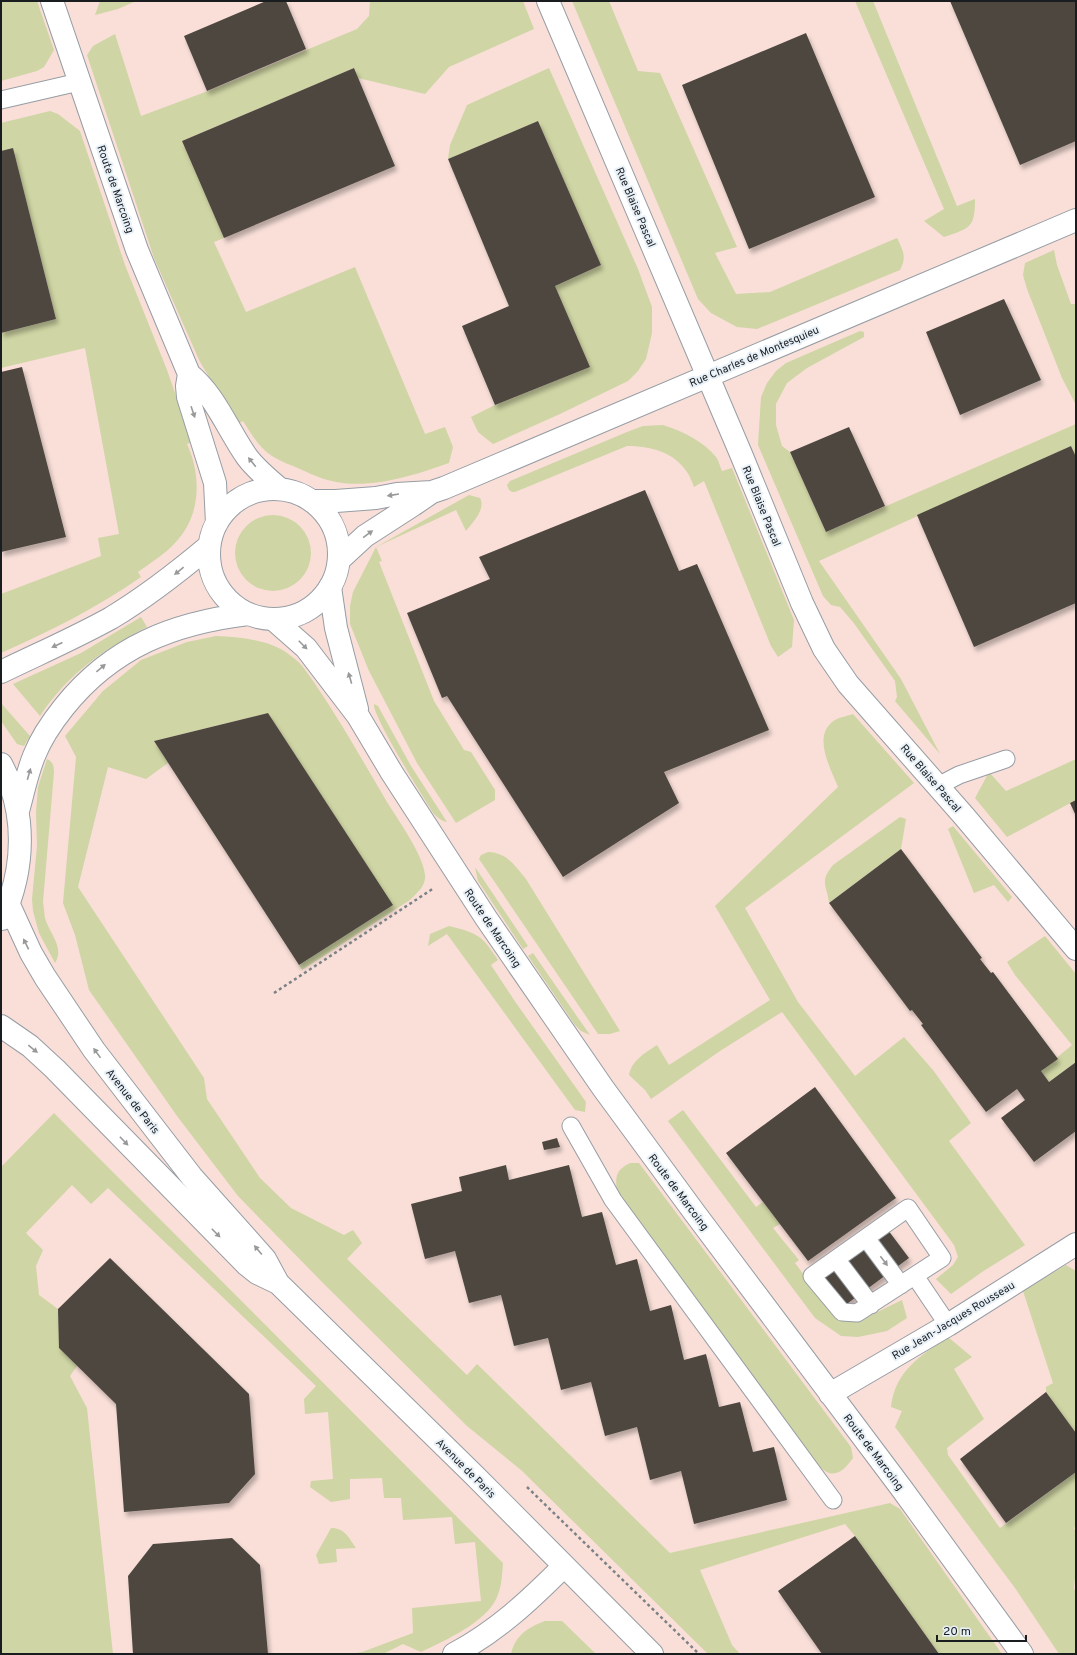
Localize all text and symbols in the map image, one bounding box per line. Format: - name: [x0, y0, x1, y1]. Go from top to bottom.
- street label: Route de Marcoing: [93, 143, 137, 235]
- street label: Rue Blaise Pascal: [612, 165, 658, 250]
- street label: Rue Charles de Montesquieu: [687, 323, 821, 391]
- one-way arrow: [190, 406, 196, 418]
- one-way arrow: [247, 457, 256, 468]
- street label: Rue Blaise Pascal: [739, 464, 784, 549]
- one-way arrow: [387, 492, 399, 498]
- one-way arrow: [362, 530, 373, 538]
- one-way arrow: [174, 566, 185, 575]
- one-way arrow: [298, 640, 308, 650]
- one-way arrow: [51, 642, 62, 648]
- one-way arrow: [96, 664, 107, 673]
- one-way arrow: [347, 672, 353, 684]
- street label: Rue Blaise Pascal: [897, 742, 964, 816]
- one-way arrow: [26, 768, 32, 780]
- street label: Route de Marcoing: [461, 886, 524, 971]
- one-way arrow: [23, 938, 30, 949]
- one-way arrow: [27, 1044, 38, 1053]
- one-way arrow: [93, 1048, 101, 1058]
- street label: Avenue de Paris: [102, 1066, 162, 1137]
- one-way arrow: [120, 1136, 129, 1146]
- street label: Route de Marcoing: [645, 1152, 712, 1234]
- one-way arrow: [211, 1228, 221, 1238]
- one-way arrow: [253, 1245, 262, 1256]
- one-way arrow: [879, 1256, 888, 1267]
- street label: Rue Jean-Jacques Rousseau: [890, 1279, 1018, 1363]
- street label: Route de Marcoing: [840, 1412, 907, 1494]
- street label: Avenue de Paris: [432, 1436, 498, 1502]
- scale bar: [937, 1617, 1026, 1643]
- text: 20 m: [943, 1624, 971, 1640]

